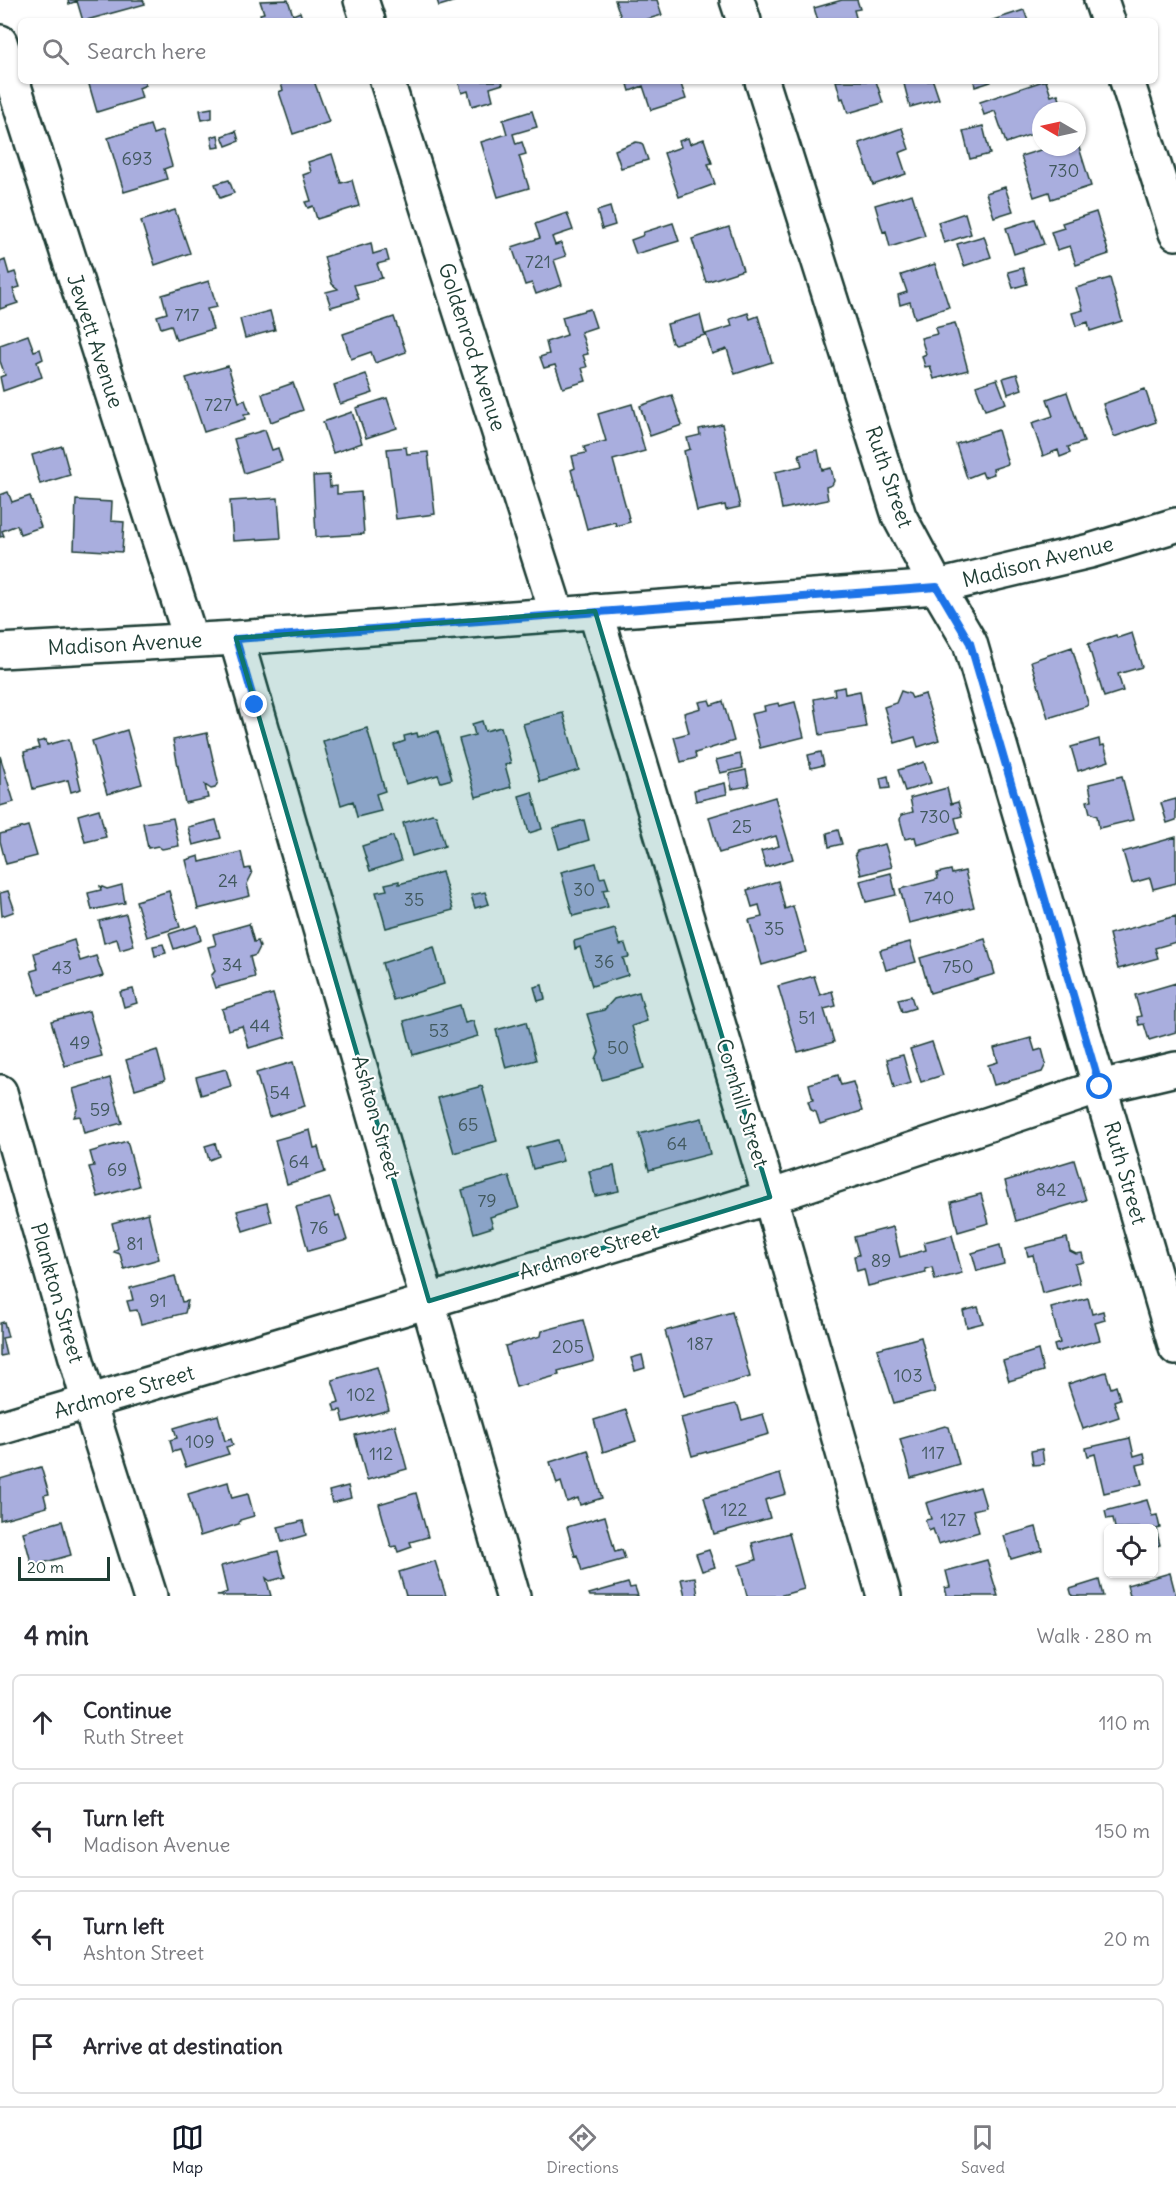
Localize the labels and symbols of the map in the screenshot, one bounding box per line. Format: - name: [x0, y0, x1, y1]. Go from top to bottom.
- north arrow: [1032, 102, 1086, 156]
- house number: 693: [122, 147, 152, 170]
- house number: 730: [1049, 159, 1079, 182]
- house number: 721: [525, 250, 551, 273]
- street label: Goldenrod Avenue: [433, 259, 512, 434]
- street label: Jewett Avenue: [61, 270, 130, 411]
- house number: 717: [175, 303, 200, 326]
- house number: 727: [204, 393, 232, 416]
- street label: Ruth Street: [859, 422, 919, 531]
- street label: Madison Avenue: [960, 530, 1116, 593]
- street label: Madison Avenue: [47, 626, 203, 661]
- route end: [241, 691, 267, 717]
- house number: 730: [920, 805, 950, 828]
- house number: 25: [732, 815, 752, 838]
- house number: 24: [218, 869, 238, 892]
- house number: 30: [573, 878, 595, 901]
- house number: 740: [924, 886, 954, 909]
- house number: 35: [404, 888, 424, 911]
- house number: 35: [764, 917, 784, 940]
- house number: 36: [594, 950, 614, 973]
- house number: 34: [222, 953, 242, 976]
- house number: 750: [942, 955, 974, 978]
- house number: 43: [52, 956, 72, 979]
- house number: 51: [798, 1006, 816, 1029]
- house number: 44: [250, 1014, 270, 1037]
- house number: 53: [429, 1019, 449, 1042]
- house number: 49: [70, 1031, 90, 1054]
- street label: Cornhill Street: [710, 1035, 775, 1171]
- house number: 50: [607, 1036, 629, 1059]
- street label: Ashton Street: [346, 1052, 407, 1182]
- route start: [1086, 1073, 1112, 1099]
- house number: 54: [270, 1081, 290, 1104]
- house number: 59: [90, 1098, 110, 1121]
- house number: 65: [458, 1113, 478, 1136]
- street label: Ruth Street: [1098, 1118, 1153, 1227]
- house number: 64: [667, 1132, 687, 1155]
- house number: 64: [289, 1150, 309, 1173]
- house number: 69: [107, 1158, 127, 1181]
- house number: 842: [1036, 1178, 1066, 1201]
- house number: 79: [477, 1189, 497, 1212]
- house number: 76: [310, 1216, 328, 1239]
- street label: Ardmore Street: [516, 1217, 662, 1286]
- street label: Plankton Street: [25, 1220, 90, 1366]
- house number: 81: [126, 1232, 144, 1255]
- house number: 89: [871, 1249, 891, 1272]
- house number: 91: [149, 1289, 167, 1312]
- house number: 187: [687, 1332, 713, 1355]
- house number: 205: [552, 1335, 584, 1358]
- street label: Ardmore Street: [51, 1359, 197, 1424]
- house number: 103: [893, 1364, 923, 1387]
- house number: 102: [347, 1383, 376, 1406]
- house number: 109: [185, 1430, 215, 1453]
- house number: 117: [921, 1441, 945, 1464]
- house number: 112: [369, 1442, 393, 1465]
- house number: 122: [721, 1498, 748, 1521]
- house number: 127: [940, 1508, 966, 1531]
- scale bar: [18, 1554, 110, 1582]

